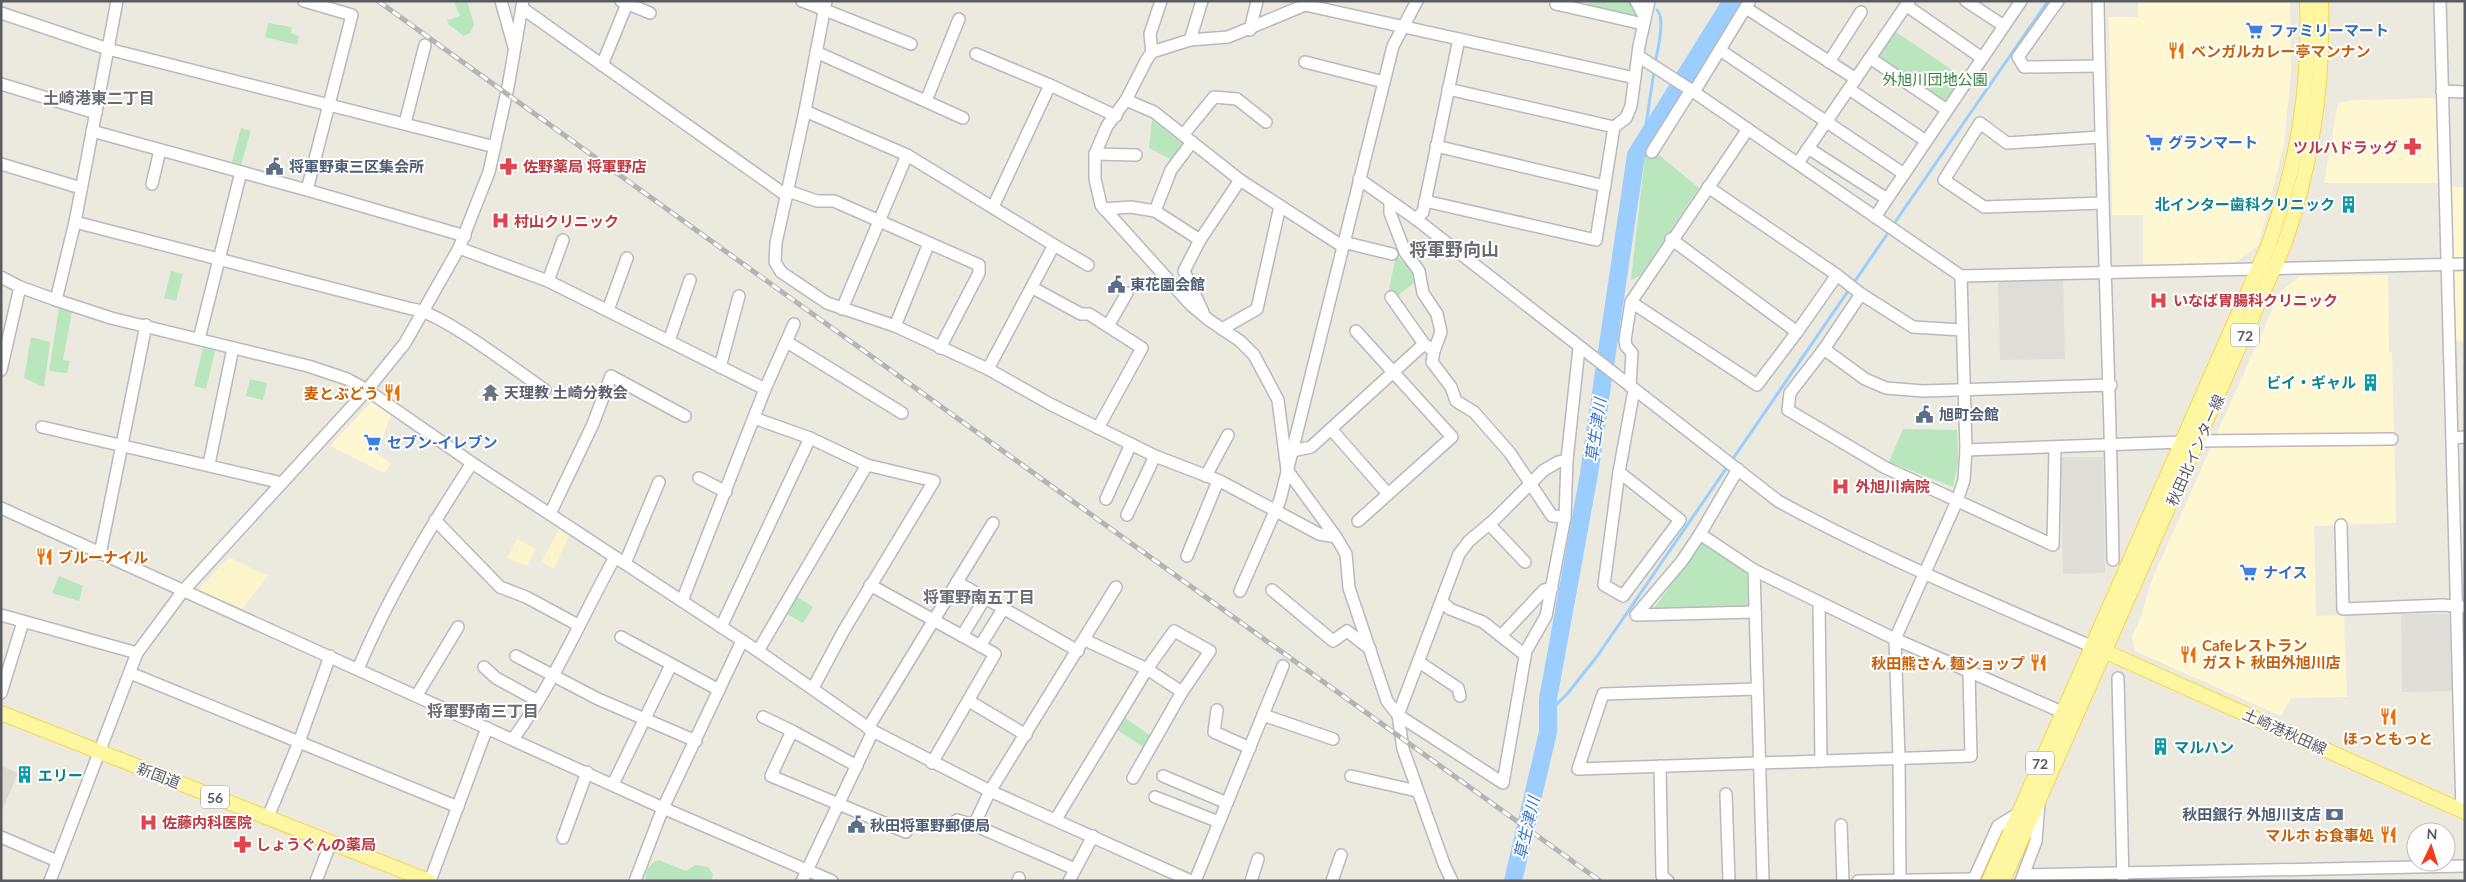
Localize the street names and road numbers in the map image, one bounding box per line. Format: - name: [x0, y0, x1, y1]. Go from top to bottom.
- road number: 72: [2231, 324, 2259, 346]
- street label: 秋田北インター線: [2162, 392, 2228, 508]
- street label: 土崎港秋田線: [2240, 704, 2330, 758]
- road number: 72: [2026, 751, 2054, 774]
- street label: 新国道: [135, 759, 183, 791]
- road number: 56: [201, 786, 229, 809]

